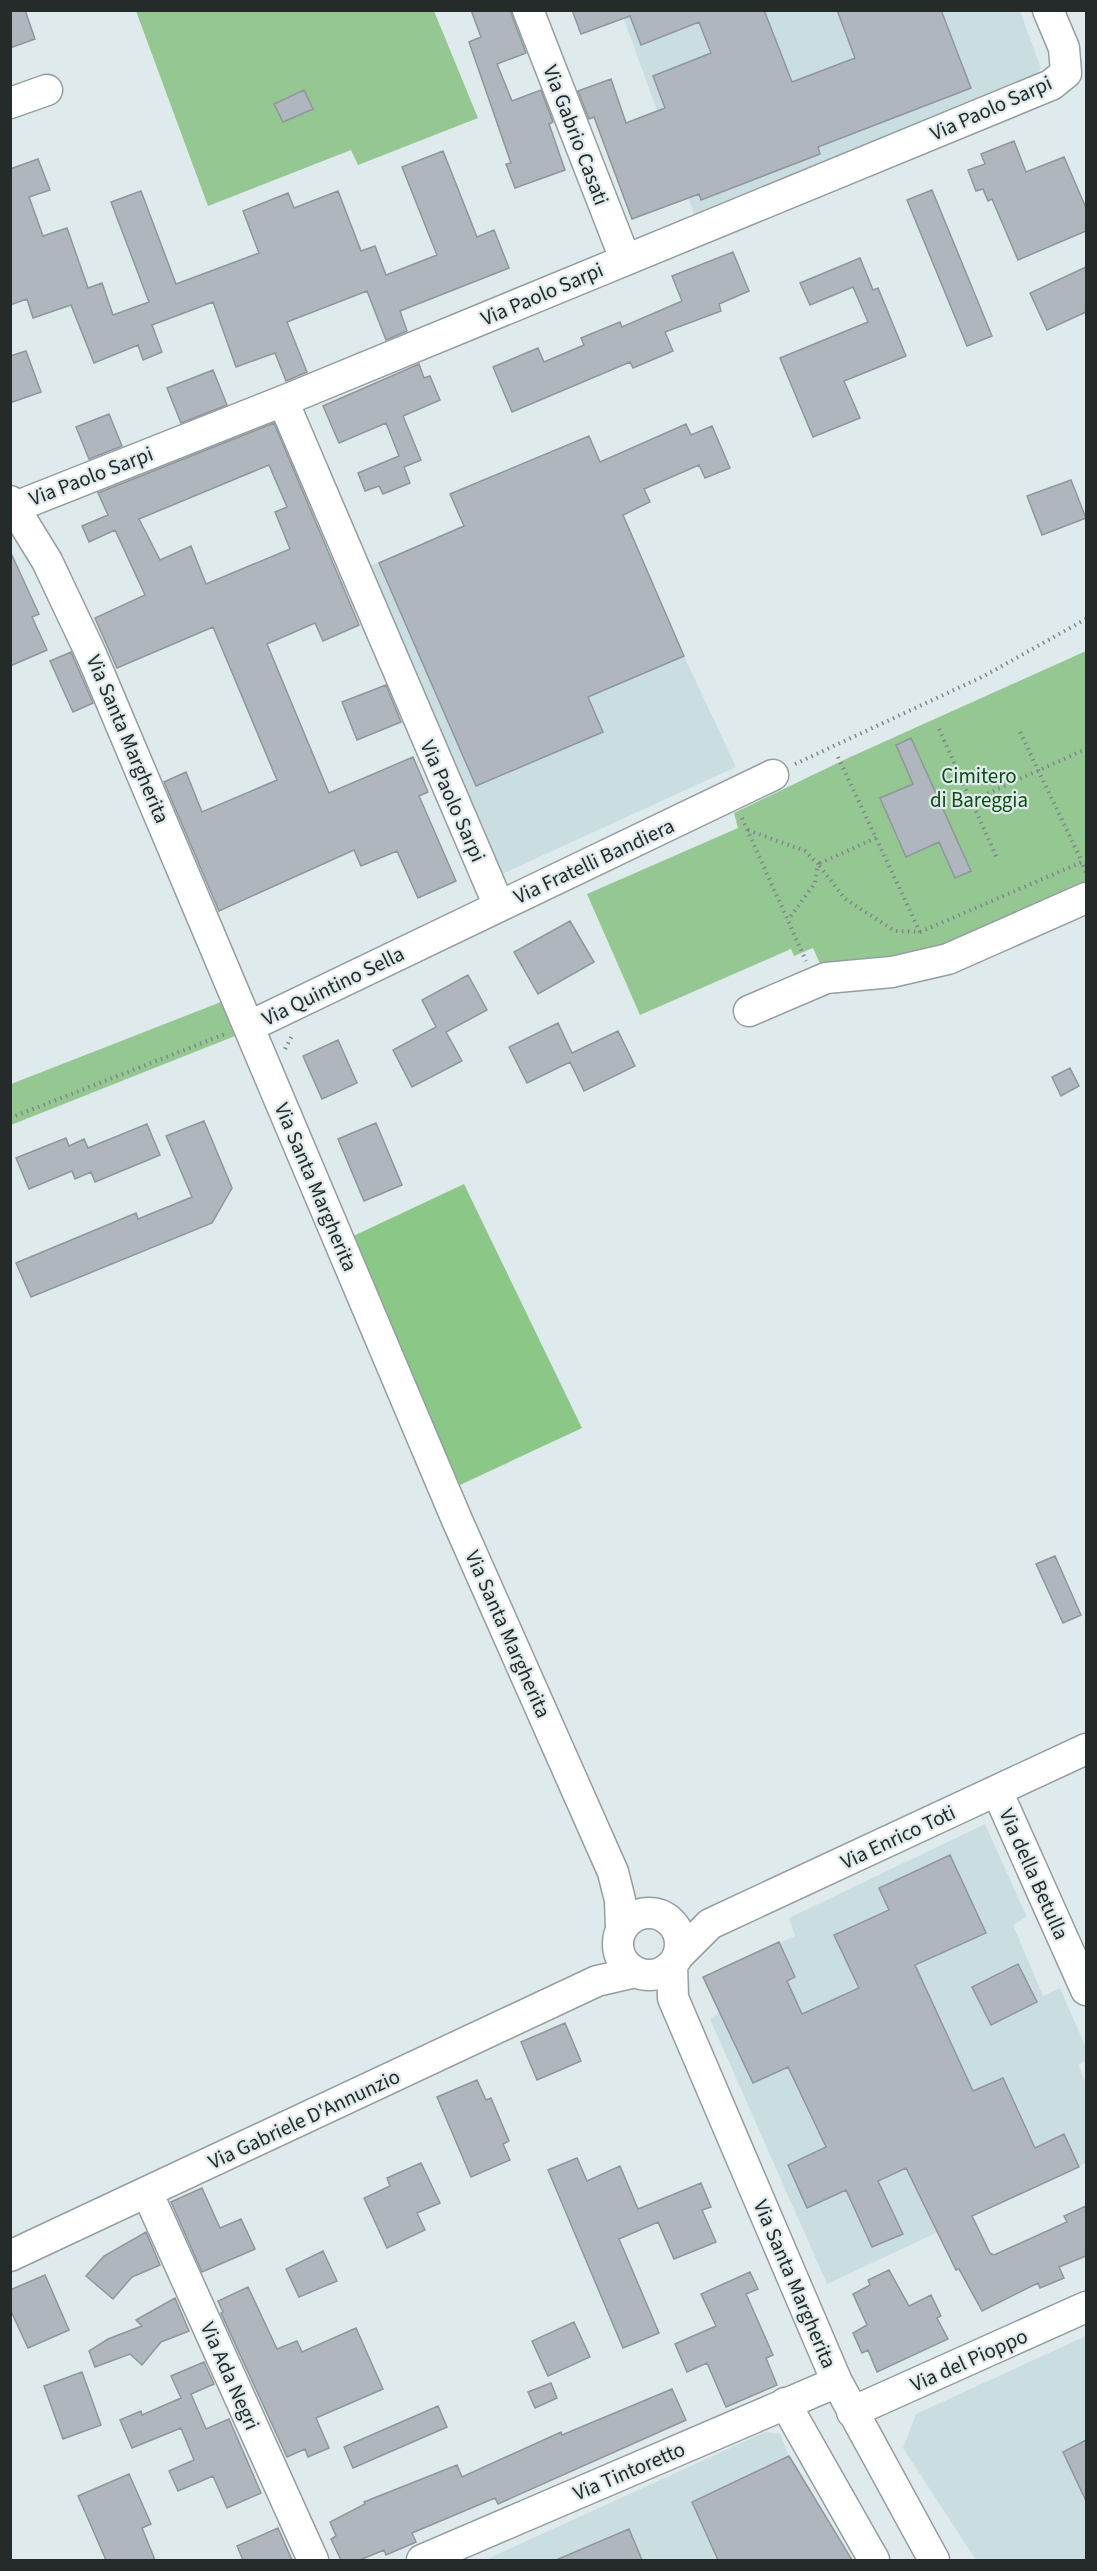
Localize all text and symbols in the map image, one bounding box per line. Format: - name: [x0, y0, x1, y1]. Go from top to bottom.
- street label: Via Gabrio Casati: [535, 61, 617, 209]
- street label: Via Paolo Sarpi: [925, 68, 1057, 148]
- street label: Via Paolo Sarpi: [476, 255, 608, 333]
- street label: Via Paolo Sarpi: [25, 439, 157, 513]
- street label: Via Santa Margherita: [79, 650, 177, 828]
- street label: Via Paolo Sarpi: [413, 735, 493, 867]
- park label: Cimitero di Bareggia: [930, 761, 1028, 815]
- street label: Via Fratelli Bandiera: [509, 811, 679, 911]
- street label: Via Quintino Sella: [257, 939, 409, 1033]
- street label: Via Santa Margherita: [267, 1098, 365, 1276]
- street label: Via Santa Margherita: [458, 1545, 558, 1723]
- street label: Via Enrico Toti: [836, 1797, 960, 1877]
- street label: Via della Betulla: [992, 1804, 1076, 1944]
- street label: Via Gabriele D'Annunzio: [203, 2061, 405, 2177]
- street label: Via Santa Margherita: [746, 2195, 844, 2373]
- street label: Via Ada Negri: [193, 2317, 267, 2435]
- street label: Via del Pioppo: [906, 2321, 1032, 2399]
- street label: Via Tintoretto: [568, 2434, 690, 2508]

